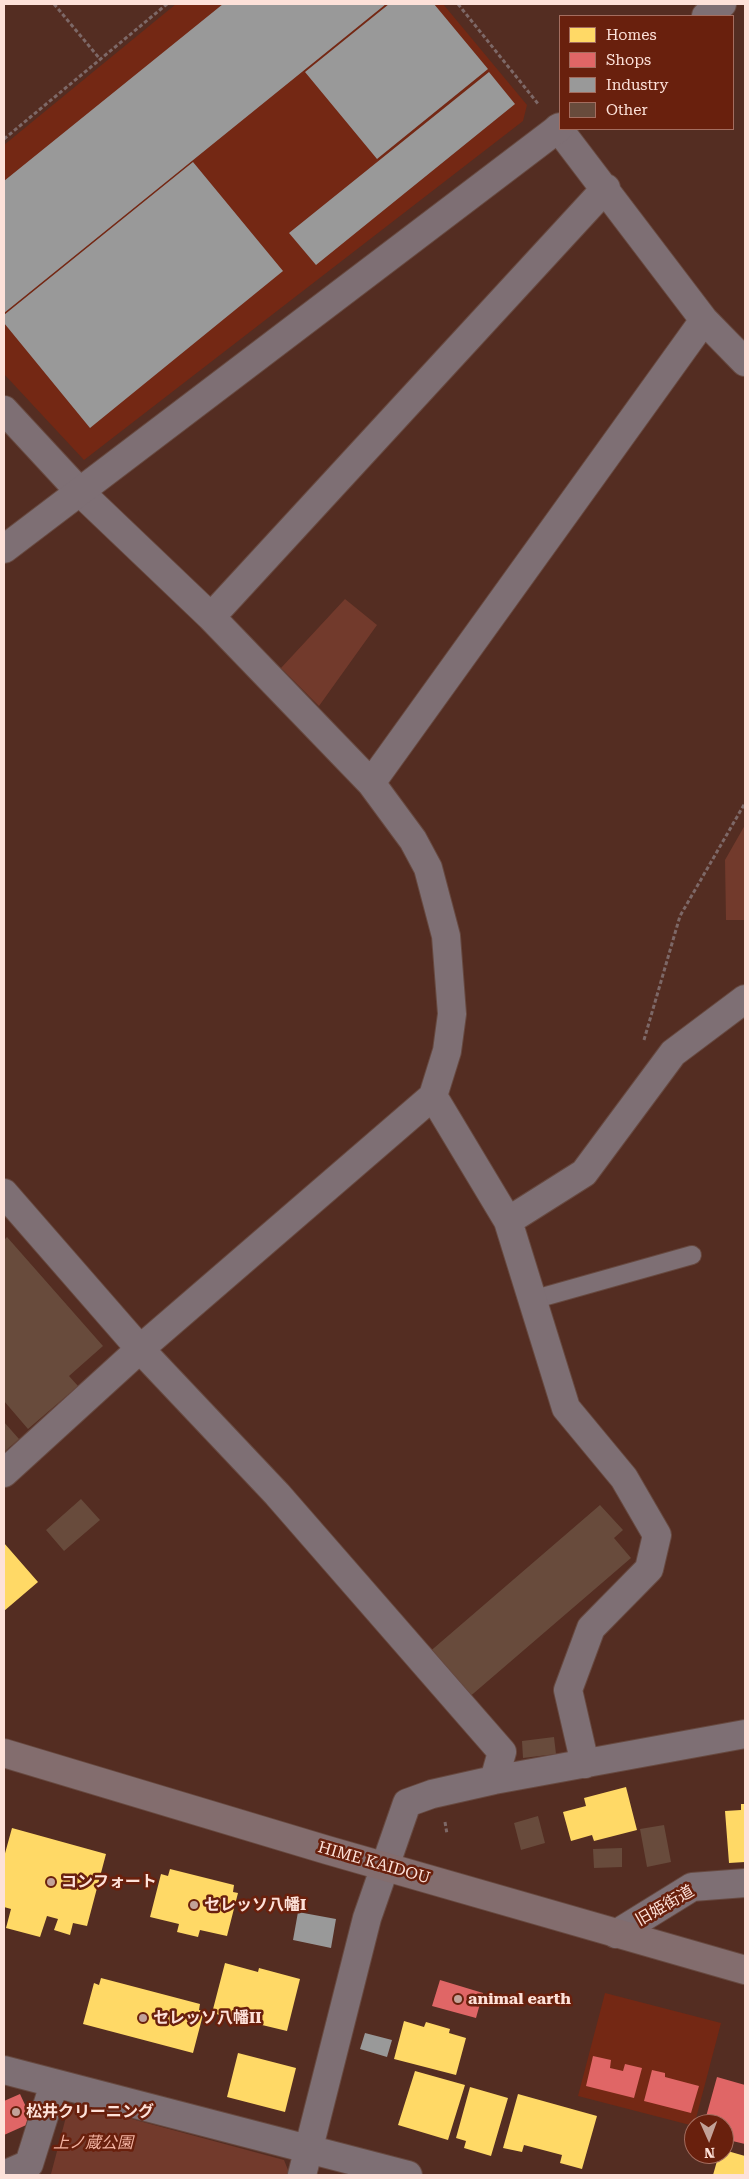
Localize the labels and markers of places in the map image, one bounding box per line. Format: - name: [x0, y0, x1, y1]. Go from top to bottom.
- place label: コンフォート: [61, 1872, 157, 1892]
- marker: コンフォート: [45, 1876, 57, 1888]
- place label: セレッソ八幡I: [204, 1895, 306, 1915]
- marker: セレッソ八幡I: [188, 1899, 200, 1911]
- place label: animal earth: [468, 1989, 571, 2009]
- marker: animal earth: [452, 1993, 464, 2005]
- place label: セレッソ八幡II: [153, 2008, 262, 2028]
- marker: セレッソ八幡II: [137, 2012, 149, 2024]
- place label: 松井クリーニング: [26, 2102, 154, 2122]
- marker: 松井クリーニング: [10, 2106, 22, 2118]

